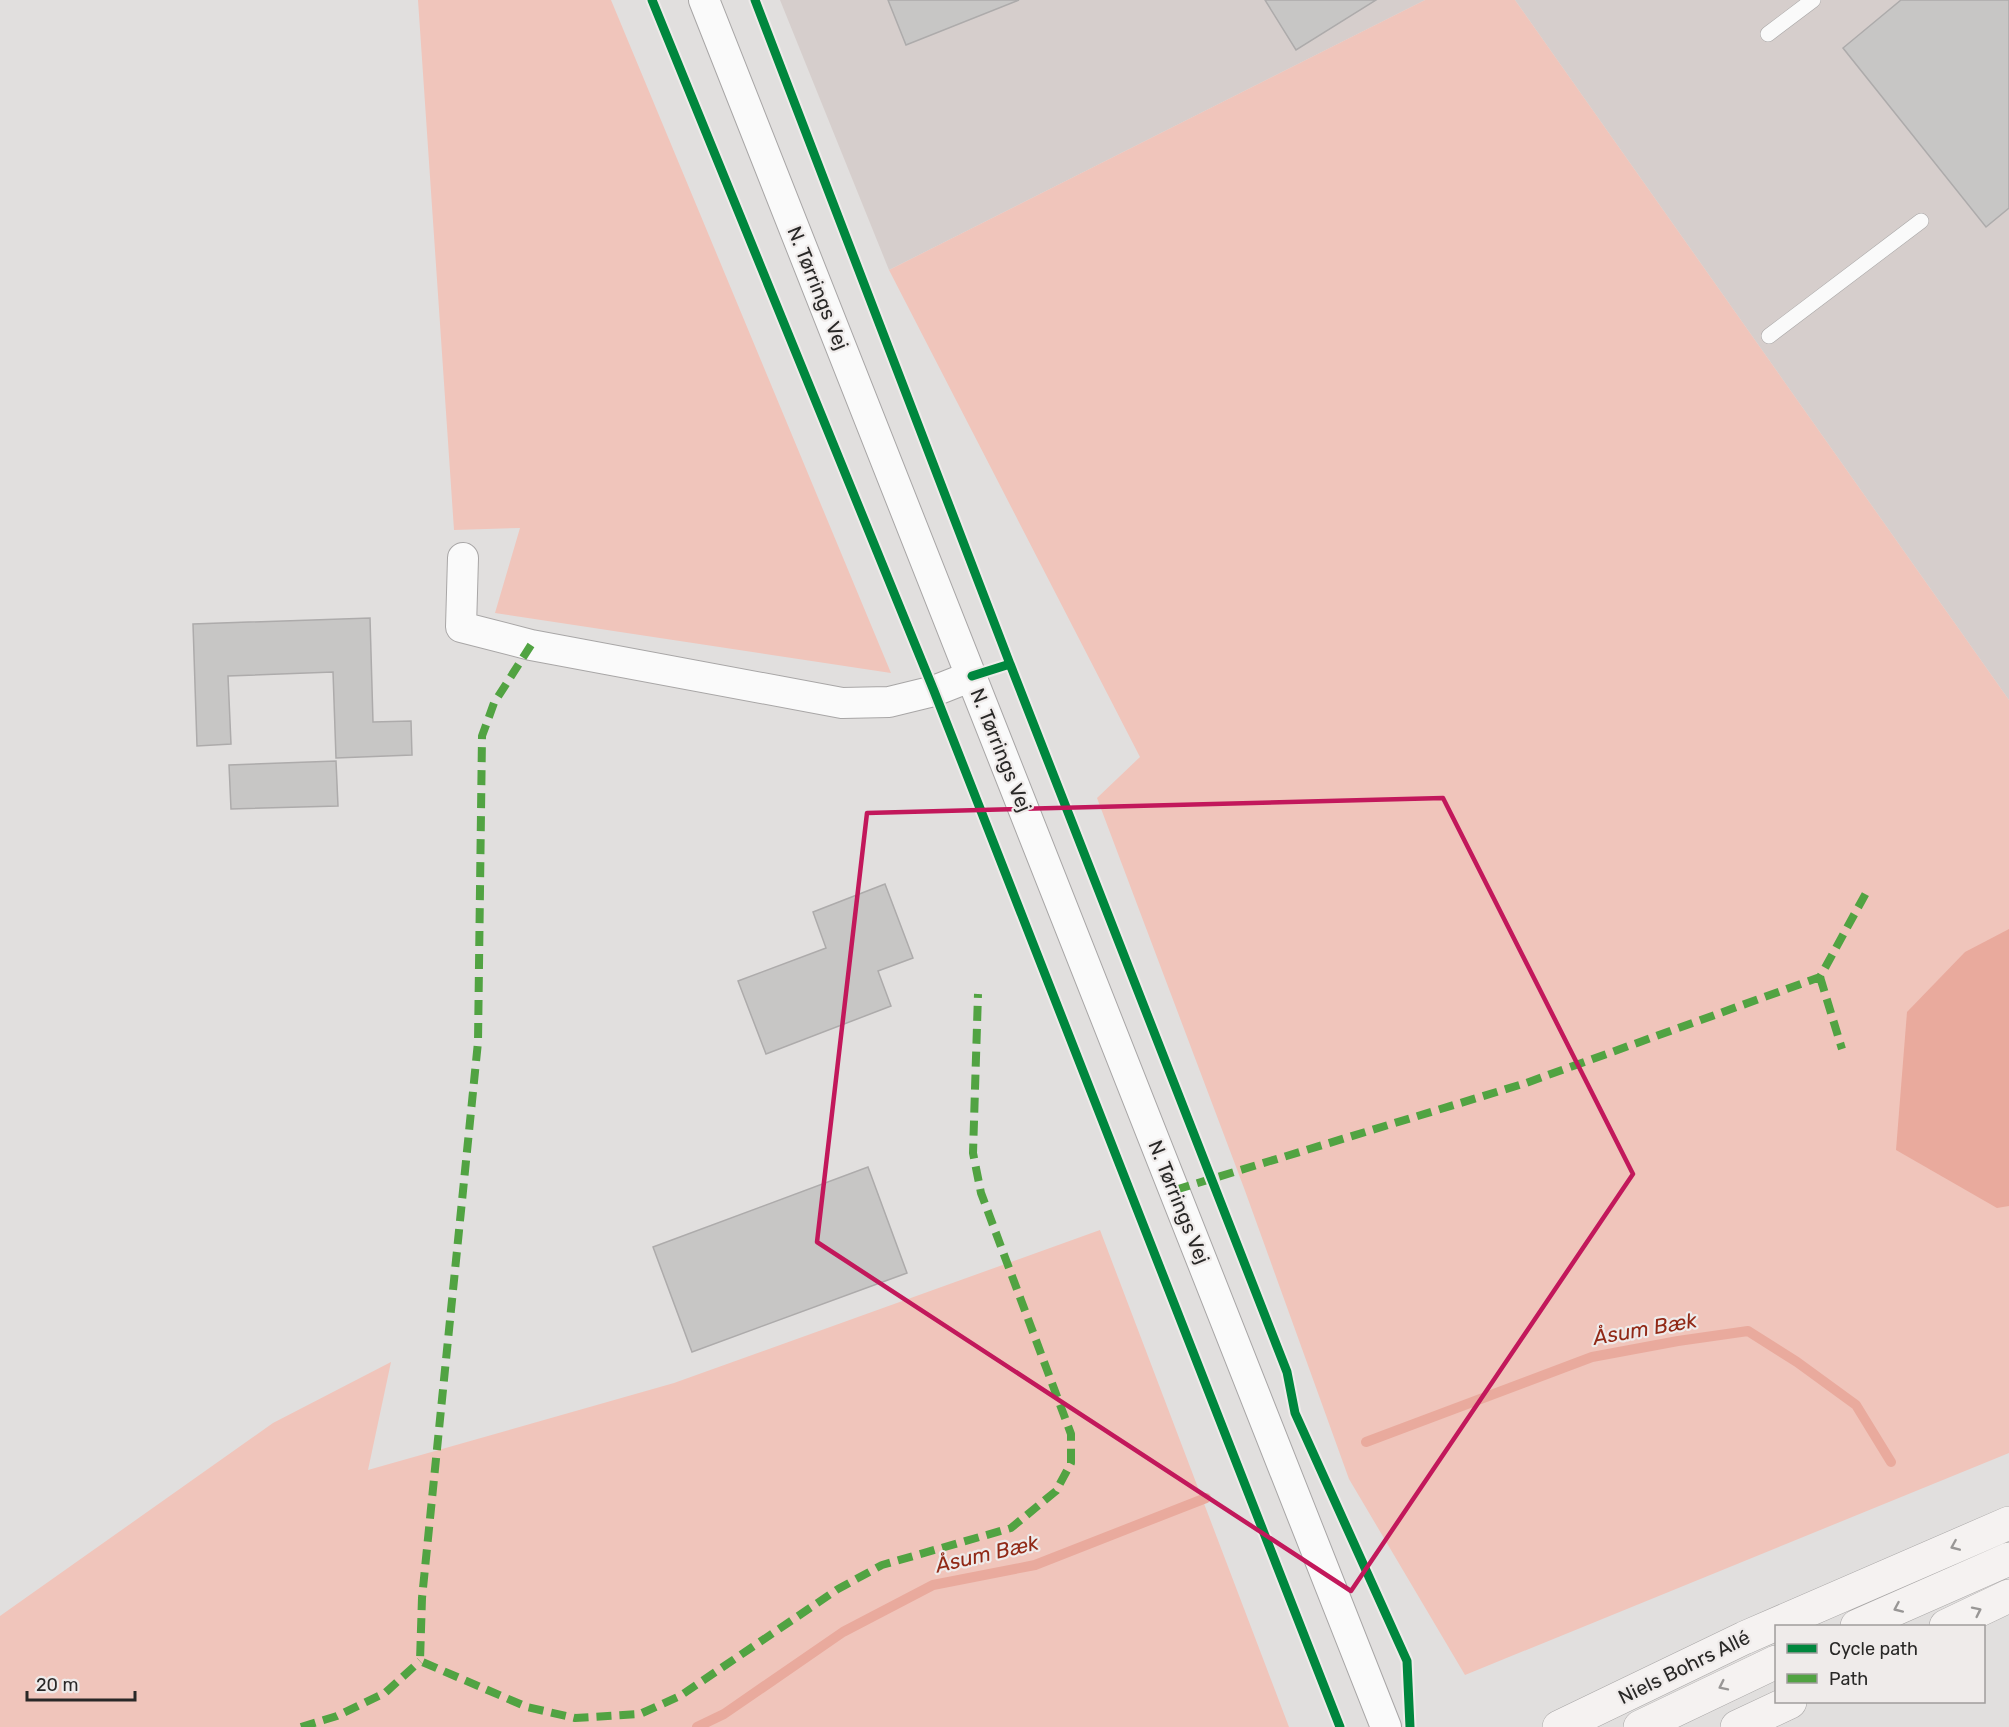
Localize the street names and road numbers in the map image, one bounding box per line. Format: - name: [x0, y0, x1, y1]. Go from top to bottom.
- street label: N. Tørrings Vej: [782, 223, 854, 353]
- street label: N. Tørrings Vej: [965, 685, 1037, 815]
- street label: N. Tørrings Vej: [1143, 1137, 1215, 1267]
- street label: Niels Bohrs Allé: [1614, 1625, 1754, 1709]

